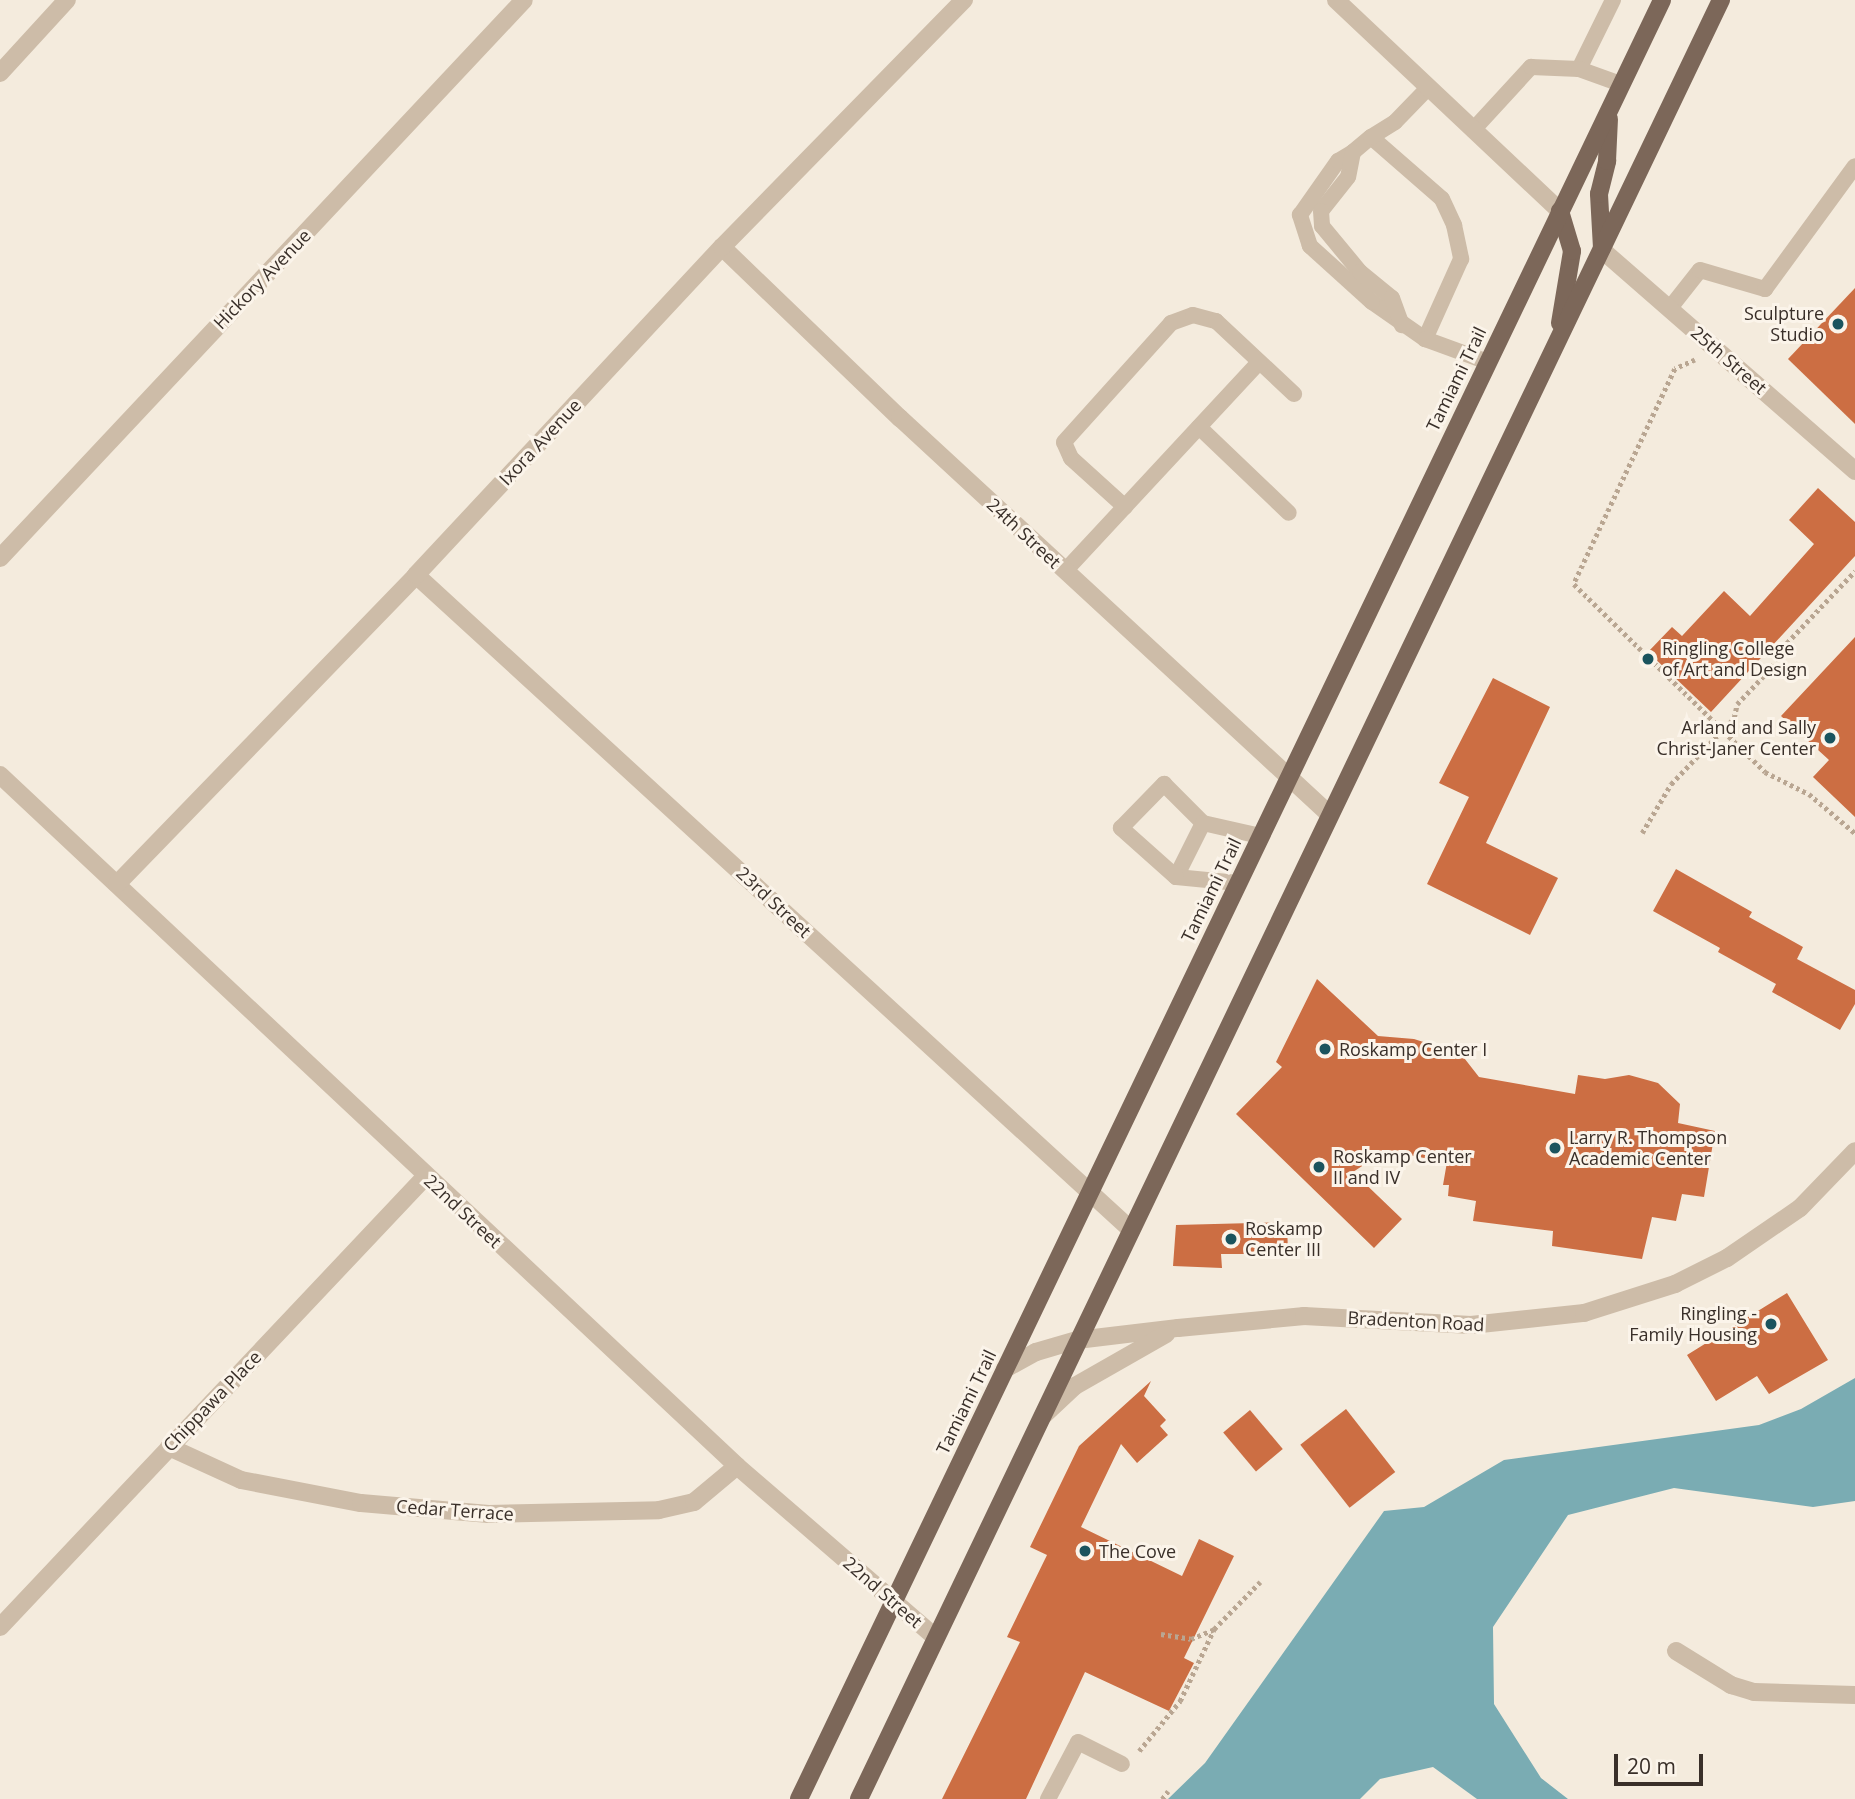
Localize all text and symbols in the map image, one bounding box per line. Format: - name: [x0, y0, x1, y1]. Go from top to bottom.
- street label: Hickory Avenue: [209, 225, 315, 333]
- place label: Sculpture Studio: [1744, 303, 1824, 346]
- marker: Sculpture Studio: [1830, 316, 1846, 332]
- street label: 25th Street: [1687, 321, 1771, 399]
- street label: Tamiami Trail: [1421, 323, 1491, 435]
- street label: Ixora Avenue: [495, 394, 585, 490]
- street label: 24th Street: [983, 493, 1065, 573]
- place label: Ringling College of Art and Design: [1662, 638, 1807, 680]
- marker: Ringling College of Art and Design: [1640, 651, 1656, 667]
- place label: Arland and Sally Christ-Janer Center: [1657, 717, 1816, 760]
- marker: Arland and Sally Christ-Janer Center: [1822, 730, 1838, 746]
- street label: Tamiami Trail: [1176, 834, 1246, 946]
- street label: 23rd Street: [732, 862, 816, 942]
- place label: Roskamp Center I: [1339, 1038, 1487, 1060]
- marker: Roskamp Center I: [1317, 1041, 1333, 1057]
- place label: Larry R. Thompson Academic Center: [1569, 1127, 1727, 1170]
- marker: Larry R. Thompson Academic Center: [1547, 1140, 1563, 1156]
- place label: Roskamp Center II and IV: [1333, 1146, 1472, 1188]
- marker: Roskamp Center II and IV: [1311, 1159, 1327, 1175]
- street label: 22nd Street: [420, 1170, 506, 1252]
- place label: Roskamp Center III: [1245, 1218, 1323, 1260]
- marker: Roskamp Center III: [1223, 1231, 1239, 1247]
- place label: Ringling - Family Housing: [1629, 1303, 1757, 1346]
- street label: Bradenton Road: [1347, 1307, 1485, 1335]
- marker: Ringling - Family Housing: [1763, 1316, 1779, 1332]
- street label: Chippawa Place: [158, 1346, 266, 1456]
- street label: Tamiami Trail: [931, 1346, 1001, 1458]
- street label: Cedar Terrace: [395, 1495, 515, 1525]
- place label: The Cove: [1099, 1540, 1176, 1562]
- marker: The Cove: [1077, 1543, 1093, 1559]
- street label: 22nd Street: [839, 1552, 927, 1632]
- scale bar: [1617, 1740, 1706, 1784]
- text: 20 m: [1627, 1752, 1676, 1780]

